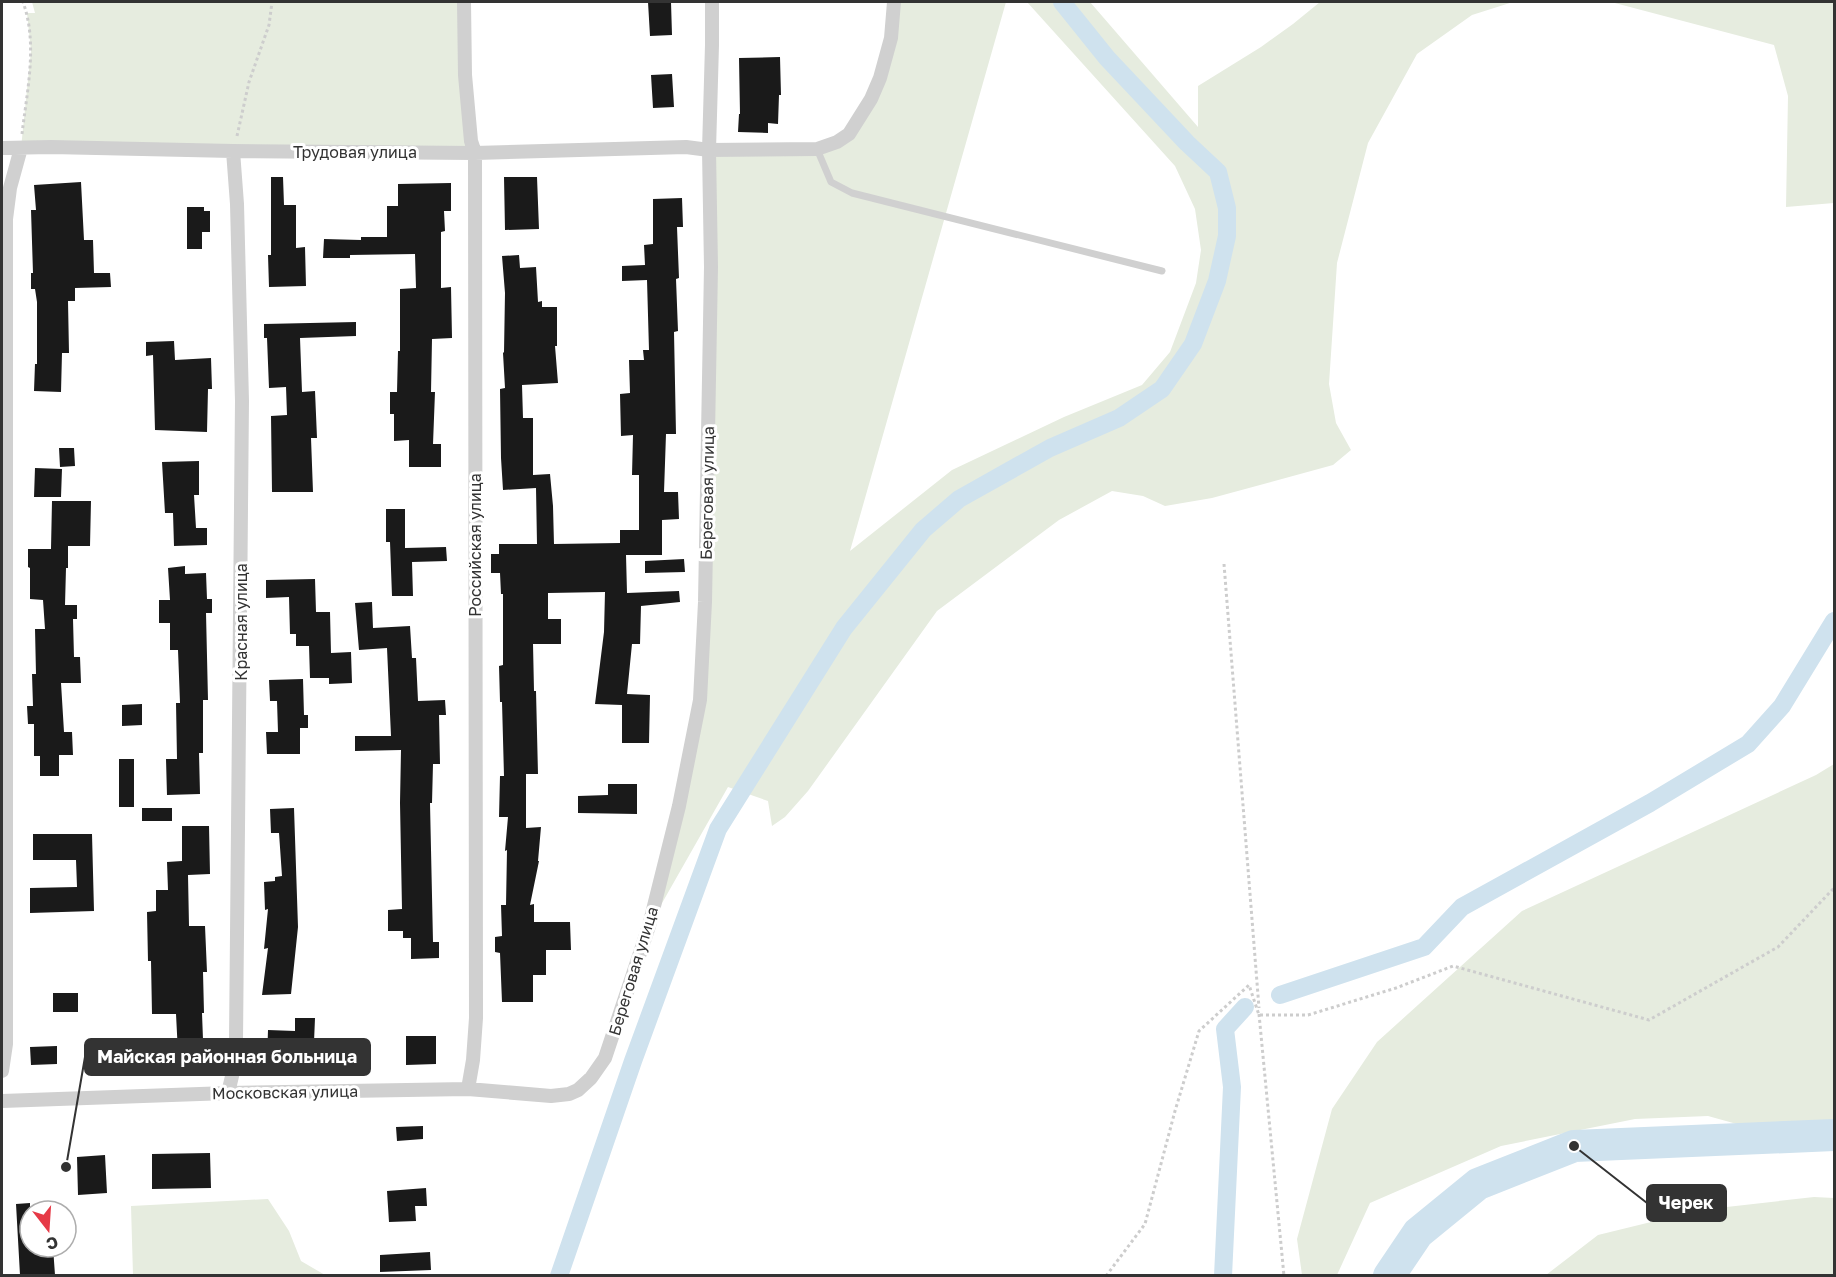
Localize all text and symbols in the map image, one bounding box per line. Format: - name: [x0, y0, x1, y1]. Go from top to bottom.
- street label: Трудовая улица: [293, 142, 417, 162]
- street label: Береговая улица: [696, 426, 718, 560]
- street label: Российская улица: [465, 473, 485, 617]
- street label: Красная улица: [231, 563, 251, 681]
- street label: Береговая улица: [604, 904, 662, 1038]
- callout: Майская районная больница: [85, 1039, 370, 1075]
- text: Майская районная больница: [97, 1045, 357, 1067]
- street label: Московская улица: [212, 1081, 358, 1103]
- callout: Черек: [1647, 1185, 1726, 1221]
- text: Черек: [1658, 1191, 1714, 1213]
- north arrow: [18, 1199, 78, 1259]
- text: С: [44, 1232, 61, 1255]

